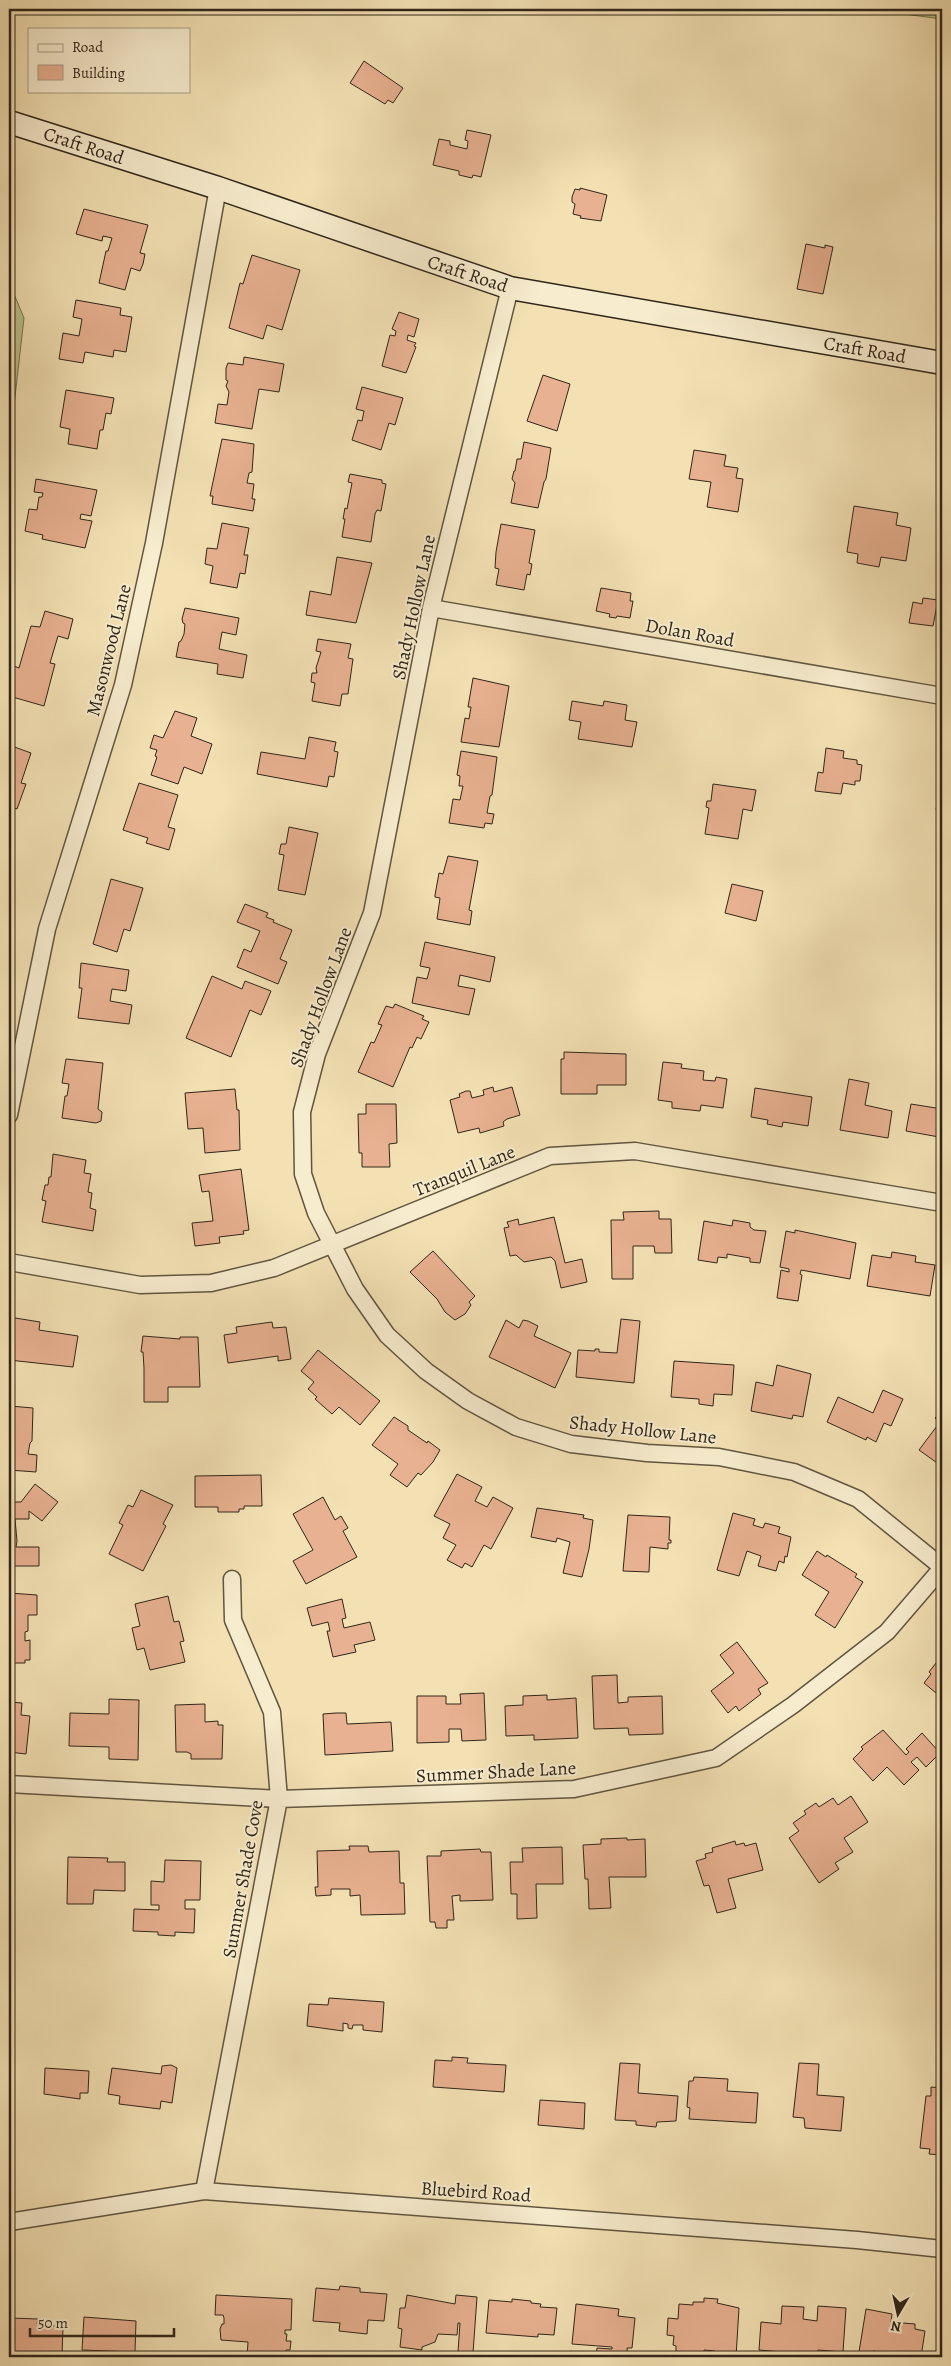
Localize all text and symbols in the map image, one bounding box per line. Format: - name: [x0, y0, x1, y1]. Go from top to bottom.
- legend: [28, 28, 190, 92]
- text: Road: [72, 37, 104, 57]
- text: Building: [72, 63, 125, 83]
- street label: Craft Road: [40, 121, 128, 171]
- street label: Craft Road: [424, 249, 512, 299]
- street label: Craft Road: [822, 330, 909, 370]
- street label: Shady Hollow Lane: [386, 532, 442, 682]
- street label: Masonwood Lane: [80, 581, 138, 719]
- street label: Dolan Road: [643, 612, 737, 654]
- street label: Shady Hollow Lane: [283, 923, 358, 1071]
- street label: Tranquil Lane: [410, 1139, 519, 1203]
- street label: Shady Hollow Lane: [568, 1409, 718, 1451]
- street label: Summer Shade Lane: [415, 1755, 577, 1789]
- street label: Summer Shade Cove: [216, 1798, 270, 1960]
- street label: Bluebird Road: [420, 2175, 533, 2209]
- north arrow: [874, 2288, 924, 2338]
- scale bar: [30, 2306, 174, 2338]
- text: 50 m: [38, 2313, 68, 2333]
- text: N: [890, 2316, 903, 2337]

